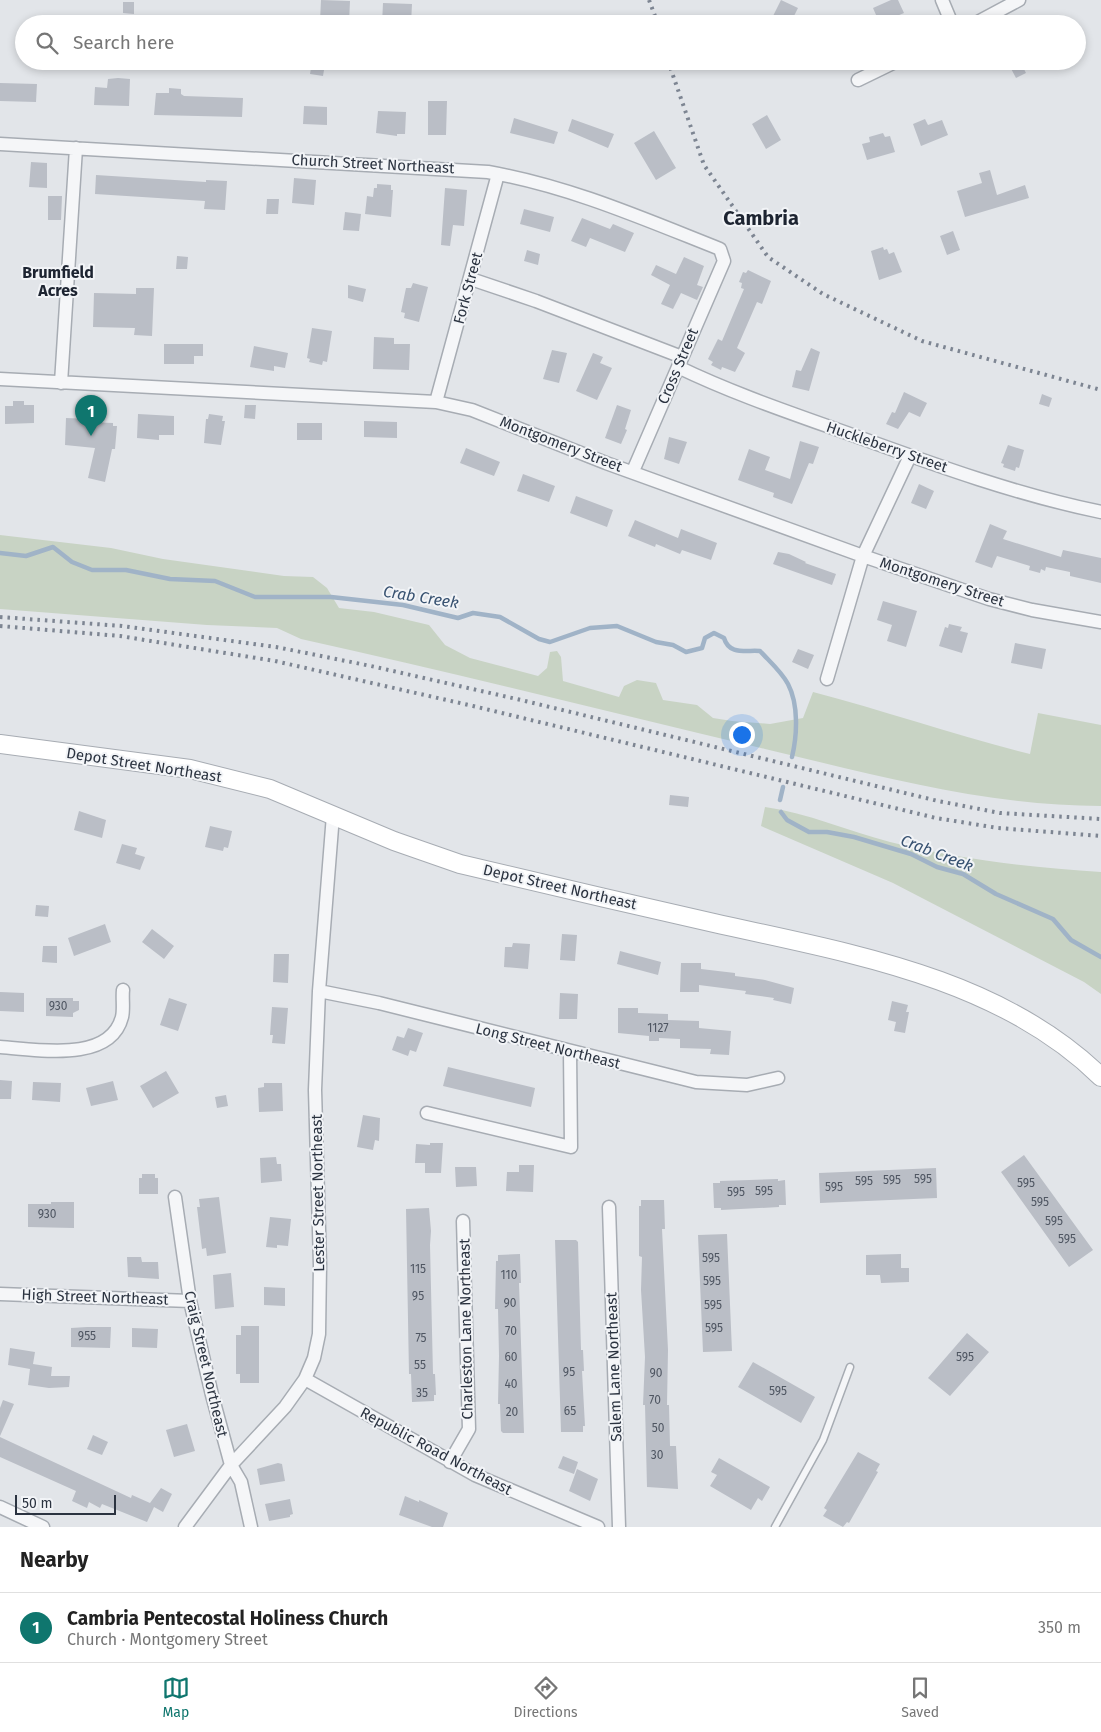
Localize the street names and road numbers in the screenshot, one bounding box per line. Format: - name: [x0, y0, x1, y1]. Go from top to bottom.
- street label: Church Street Northeast: [291, 151, 456, 177]
- street label: Fork Street: [450, 249, 486, 326]
- street label: Cross Street: [654, 325, 702, 407]
- street label: Montgomery Street: [497, 412, 625, 476]
- street label: Huckleberry Street: [824, 418, 951, 476]
- street label: Montgomery Street: [878, 553, 1007, 611]
- street label: Depot Street Northeast: [65, 744, 224, 786]
- street label: Depot Street Northeast: [481, 861, 639, 914]
- street label: Long Street Northeast: [474, 1019, 623, 1073]
- street label: Lester Street Northeast: [308, 1114, 328, 1272]
- street label: Charleston Lane Northeast: [455, 1238, 477, 1420]
- street label: High Street Northeast: [21, 1285, 169, 1309]
- street label: Craig Street Northeast: [180, 1289, 232, 1440]
- street label: Salem Lane Northeast: [602, 1291, 626, 1442]
- street label: Republic Road Northeast: [357, 1403, 516, 1499]

